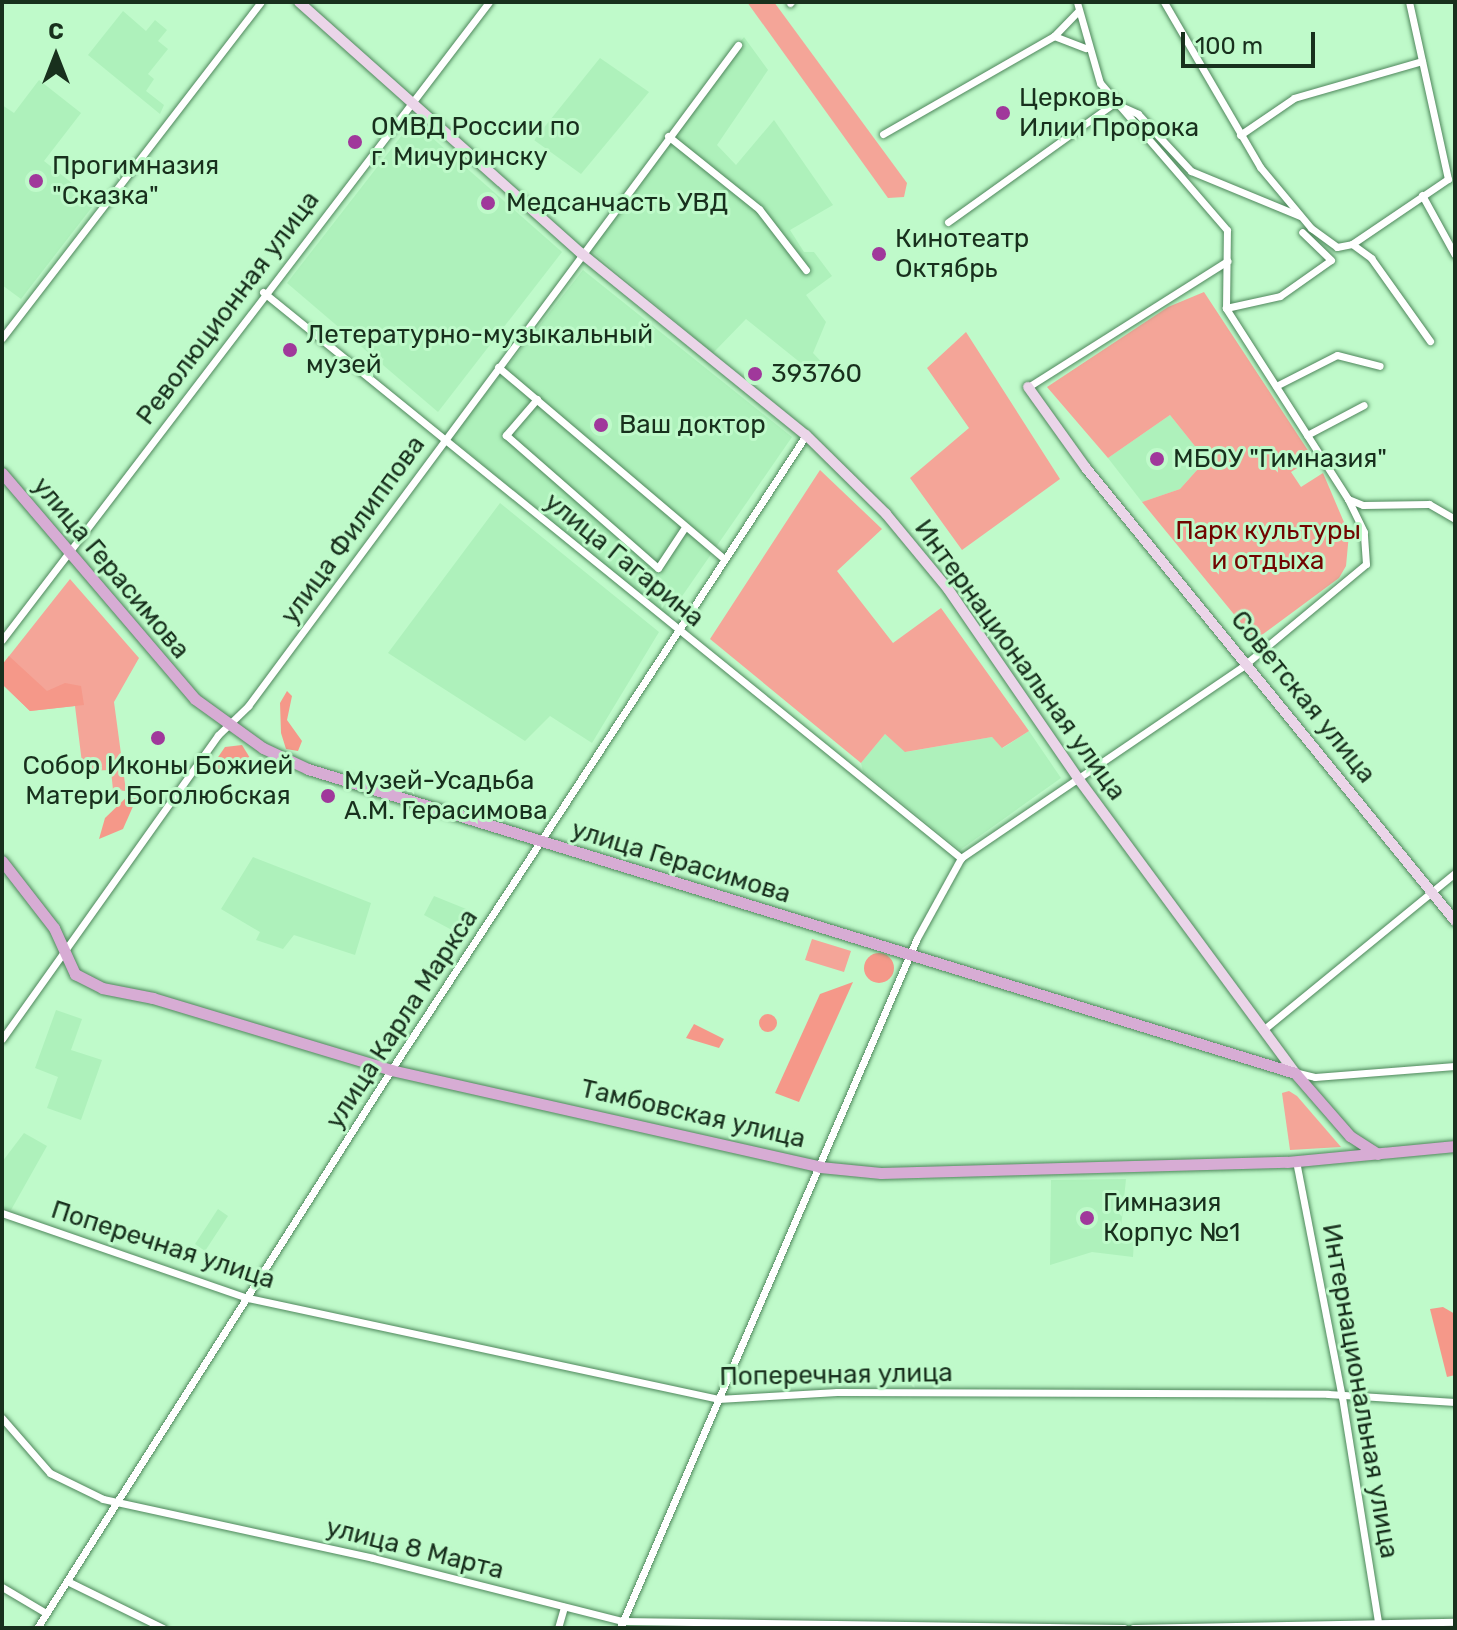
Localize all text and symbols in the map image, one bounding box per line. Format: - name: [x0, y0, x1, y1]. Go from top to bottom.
- north arrow: [16, 16, 96, 96]
- scale bar: [1185, 16, 1319, 66]
- text: С: [48, 18, 64, 45]
- text: 100 m: [1195, 32, 1263, 60]
- place label: Церковь Илии Пророка: [1019, 82, 1199, 144]
- marker: Церковь Илии Пророка: [994, 104, 1012, 122]
- place label: ОМВД России по г. Мичуринску: [371, 111, 580, 172]
- marker: ОМВД России по г. Мичуринску: [346, 133, 364, 151]
- place label: Прогимназия "Сказка": [52, 150, 219, 212]
- marker: Прогимназия "Сказка": [27, 172, 45, 190]
- street label: Революционная улица: [130, 185, 326, 431]
- place label: Медсанчасть УВД: [506, 187, 728, 219]
- marker: Медсанчасть УВД: [477, 192, 499, 214]
- place label: Кинотеатр Октябрь: [895, 223, 1029, 284]
- marker: Кинотеатр Октябрь: [870, 245, 888, 263]
- place label: Летературно-музыкальный музей: [306, 319, 653, 380]
- marker: Летературно-музыкальный музей: [281, 341, 299, 359]
- place label: 393760: [771, 358, 862, 390]
- marker: 393760: [746, 365, 764, 383]
- place label: Ваш доктор: [619, 409, 766, 441]
- marker: Ваш доктор: [590, 414, 612, 436]
- street label: улица Филиппова: [274, 430, 432, 630]
- place label: МБОУ "Гимназия": [1173, 443, 1387, 475]
- marker: МБОУ "Гимназия": [1148, 450, 1166, 468]
- street label: улица Герасимова: [26, 471, 196, 665]
- street label: улица Гагарина: [538, 486, 710, 634]
- street label: Интернациональная улица: [908, 514, 1132, 806]
- park label: Парк культуры и отдыха: [1175, 515, 1361, 576]
- street label: Советская улица: [1224, 605, 1382, 789]
- marker: Собор Иконы Божией Матери Боголюбская: [149, 729, 167, 747]
- place label: Собор Иконы Божией Матери Боголюбская: [23, 750, 293, 812]
- place label: Музей-Усадьба А.М. Герасимова: [344, 765, 548, 826]
- marker: Музей-Усадьба А.М. Герасимова: [319, 787, 337, 805]
- street label: улица Герасимова: [568, 814, 794, 910]
- street label: улица Карла Маркса: [319, 903, 485, 1135]
- street label: Тамбовская улица: [578, 1073, 808, 1155]
- place label: Гимназия Корпус №1: [1103, 1187, 1240, 1248]
- street label: Поперечная улица: [47, 1194, 279, 1296]
- marker: Гимназия Корпус №1: [1078, 1209, 1096, 1227]
- street label: Интернациональная улица: [1315, 1221, 1405, 1561]
- street label: Поперечная улица: [719, 1357, 953, 1393]
- street label: улица 8 Марта: [323, 1512, 507, 1586]

